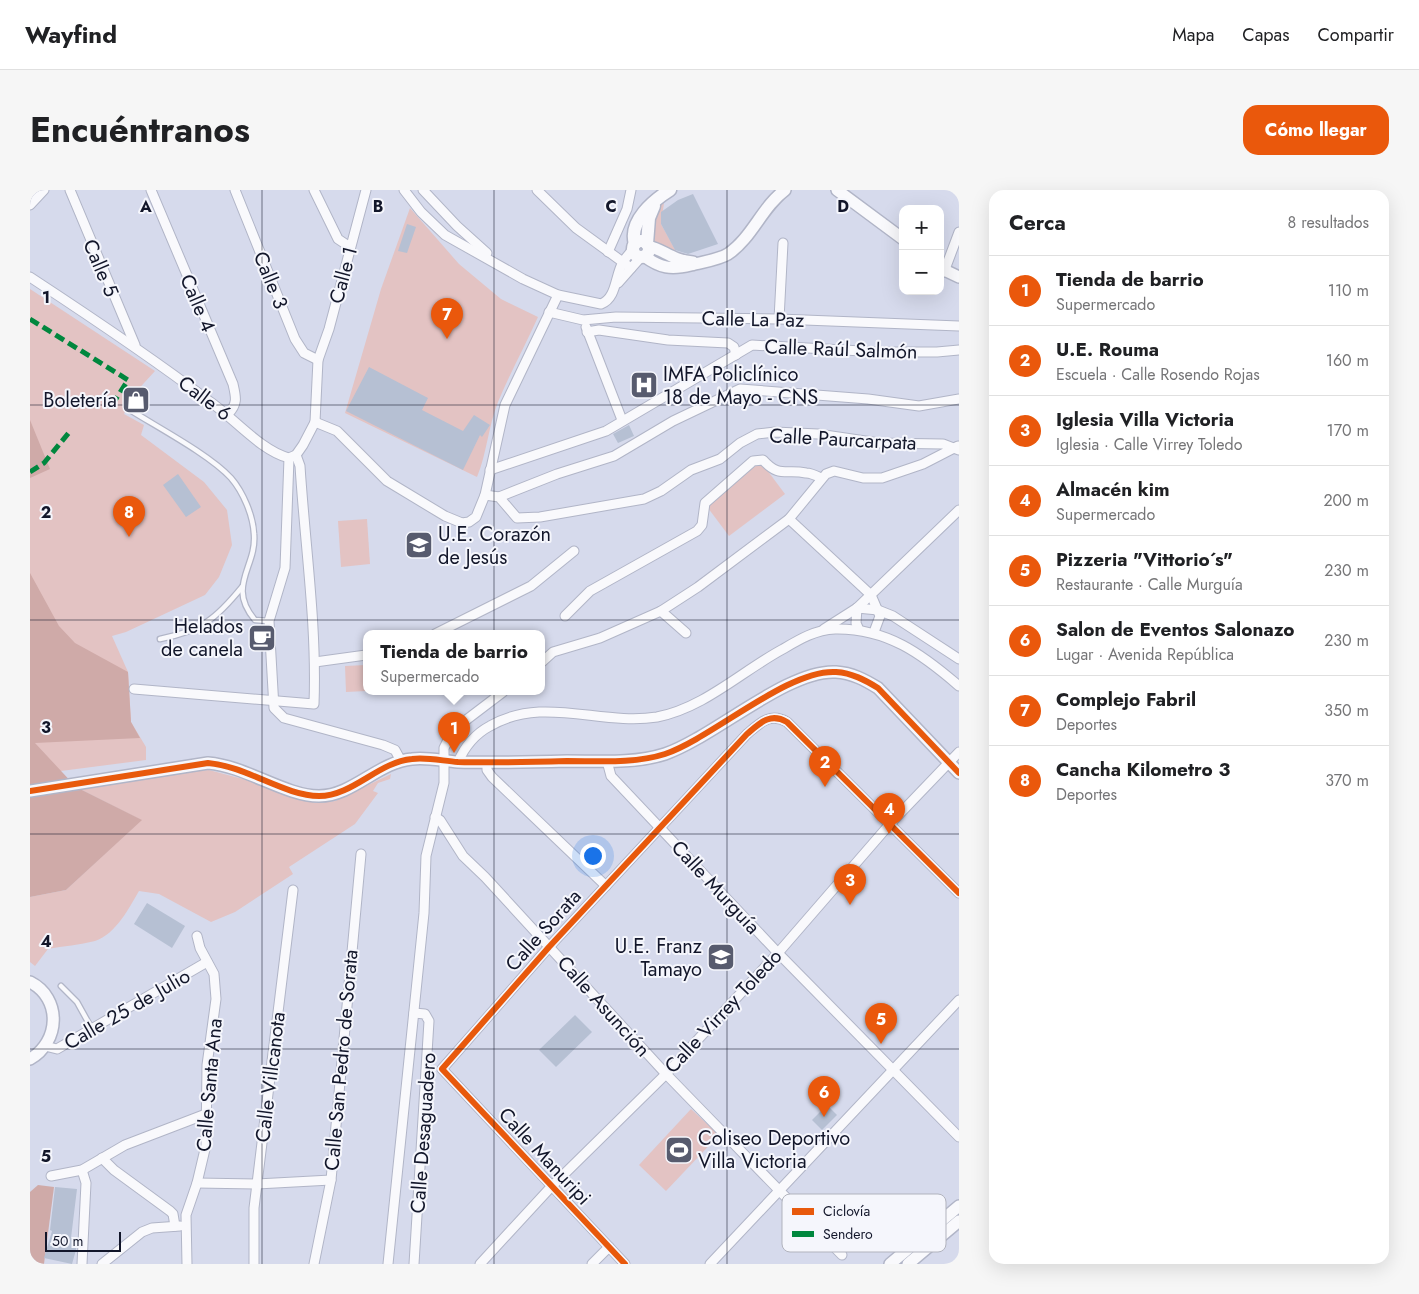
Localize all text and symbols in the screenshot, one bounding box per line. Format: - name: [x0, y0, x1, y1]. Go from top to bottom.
- text: Wayfind: [25, 17, 117, 52]
- text: Mapa: [1172, 22, 1214, 48]
- text: Capas: [1242, 22, 1290, 48]
- text: Compartir: [1318, 22, 1394, 48]
- text: Encuéntranos: [30, 105, 250, 155]
- button: Cómo llegar: [1243, 105, 1389, 155]
- text: A: [139, 195, 152, 218]
- text: B: [373, 195, 383, 218]
- text: C: [605, 195, 617, 218]
- text: D: [837, 195, 849, 218]
- map controls: [899, 205, 944, 295]
- button: +: [899, 205, 944, 250]
- text: Cerca: [1009, 208, 1066, 238]
- text: 8 resultados: [1288, 211, 1369, 234]
- street label: Calle 5: [75, 235, 126, 302]
- street label: Calle 1: [322, 243, 365, 307]
- street label: Calle 3: [246, 247, 295, 313]
- button: −: [899, 250, 944, 295]
- text: Tienda de barrio: [1056, 266, 1204, 293]
- street label: Calle 4: [172, 270, 223, 337]
- text: 1: [1021, 279, 1029, 302]
- text: 110 m: [1328, 279, 1369, 302]
- text: 1: [42, 286, 50, 309]
- text: Supermercado: [1056, 293, 1155, 316]
- pin: 7: [431, 298, 463, 339]
- street label: Calle La Paz: [701, 304, 805, 335]
- street label: Calle Raúl Salmón: [764, 332, 918, 367]
- text: U.E. Rouma: [1056, 336, 1159, 363]
- text: 2: [1020, 349, 1030, 372]
- text: 160 m: [1326, 349, 1369, 372]
- place label: IMFA Policlínico 18 de Mayo - CNS: [663, 360, 818, 412]
- text: Escuela · Calle Rosendo Rojas: [1056, 363, 1260, 386]
- street label: Calle 6: [172, 369, 238, 428]
- hospital icon: IMFA Policlínico 18 de Mayo - CNS: [629, 370, 659, 400]
- shop icon: Boletería: [121, 385, 151, 415]
- place label: Boletería: [43, 386, 117, 415]
- text: Iglesia Villa Victoria: [1056, 406, 1234, 433]
- text: 3: [1020, 419, 1030, 442]
- text: 170 m: [1327, 419, 1369, 442]
- street label: Calle Paurcarpata: [769, 421, 917, 458]
- text: Iglesia · Calle Virrey Toledo: [1056, 433, 1242, 456]
- text: Almacén kim: [1056, 476, 1170, 503]
- text: 4: [1019, 489, 1031, 512]
- text: 200 m: [1323, 489, 1369, 512]
- pin: 8: [113, 496, 145, 537]
- text: 2: [41, 501, 51, 524]
- text: Supermercado: [1056, 503, 1155, 526]
- place label: U.E. Corazón de Jesús: [438, 520, 551, 572]
- school or university icon: U.E. Corazón de Jesús: [404, 530, 434, 560]
- text: Pizzeria "Vittorio´s": [1056, 546, 1233, 573]
- text: 5: [1020, 559, 1030, 582]
- text: 230 m: [1324, 559, 1369, 582]
- text: Restaurante · Calle Murguía: [1056, 573, 1243, 596]
- place label: Helados de canela: [161, 612, 243, 664]
- text: Salon de Eventos Salonazo: [1056, 616, 1294, 643]
- cafe icon: Helados de canela: [247, 623, 277, 653]
- text: 6: [1020, 629, 1030, 652]
- text: 230 m: [1324, 629, 1369, 652]
- popup: [363, 630, 545, 695]
- text: Tienda de barrio: [380, 638, 528, 665]
- text: Lugar · Avenida República: [1056, 643, 1234, 666]
- text: Supermercado: [380, 665, 479, 688]
- text: Complejo Fabril: [1056, 686, 1196, 713]
- text: 7: [1020, 699, 1030, 722]
- text: 350 m: [1324, 699, 1369, 722]
- pin: 1: [438, 712, 470, 753]
- text: Deportes: [1056, 713, 1117, 736]
- text: 3: [41, 716, 51, 739]
- pin: 2: [809, 746, 841, 787]
- text: Cancha Kilometro 3: [1056, 756, 1230, 783]
- text: 8: [1020, 769, 1030, 792]
- text: 370 m: [1325, 769, 1369, 792]
- text: Deportes: [1056, 783, 1117, 806]
- pin: 4: [873, 793, 905, 834]
- street label: Calle Murguía: [665, 834, 767, 941]
- your location: [580, 843, 606, 869]
- pin: 3: [834, 864, 866, 905]
- street label: Calle Sorata: [499, 883, 588, 978]
- text: 4: [40, 930, 52, 953]
- place label: U.E. Franz Tamayo: [615, 932, 702, 984]
- school or university icon: U.E. Franz Tamayo: [706, 942, 736, 972]
- street label: Calle Virrey Toledo: [658, 943, 789, 1080]
- street label: Calle San Pedro de Sorata: [317, 948, 366, 1172]
- street label: Calle Asunción: [550, 949, 657, 1063]
- street label: Calle 25 de Julio: [59, 962, 196, 1057]
- pin: 5: [865, 1003, 897, 1044]
- street label: Calle Villcanota: [248, 1010, 293, 1144]
- street label: Calle Santa Ana: [189, 1017, 230, 1153]
- street label: Calle Desaguadero: [403, 1052, 444, 1214]
- pin: 6: [808, 1076, 840, 1117]
- street label: Calle Manuripi: [492, 1101, 598, 1212]
- place label: Coliseo Deportivo Villa Victoria: [698, 1124, 850, 1176]
- sports icon: Coliseo Deportivo Villa Victoria: [664, 1135, 694, 1165]
- text: 5: [41, 1145, 51, 1168]
- legend: [782, 1194, 946, 1252]
- text: Ciclovía: [823, 1201, 870, 1221]
- text: Sendero: [823, 1224, 873, 1244]
- scale bar: [45, 1229, 121, 1252]
- text: 50 m: [52, 1231, 83, 1251]

